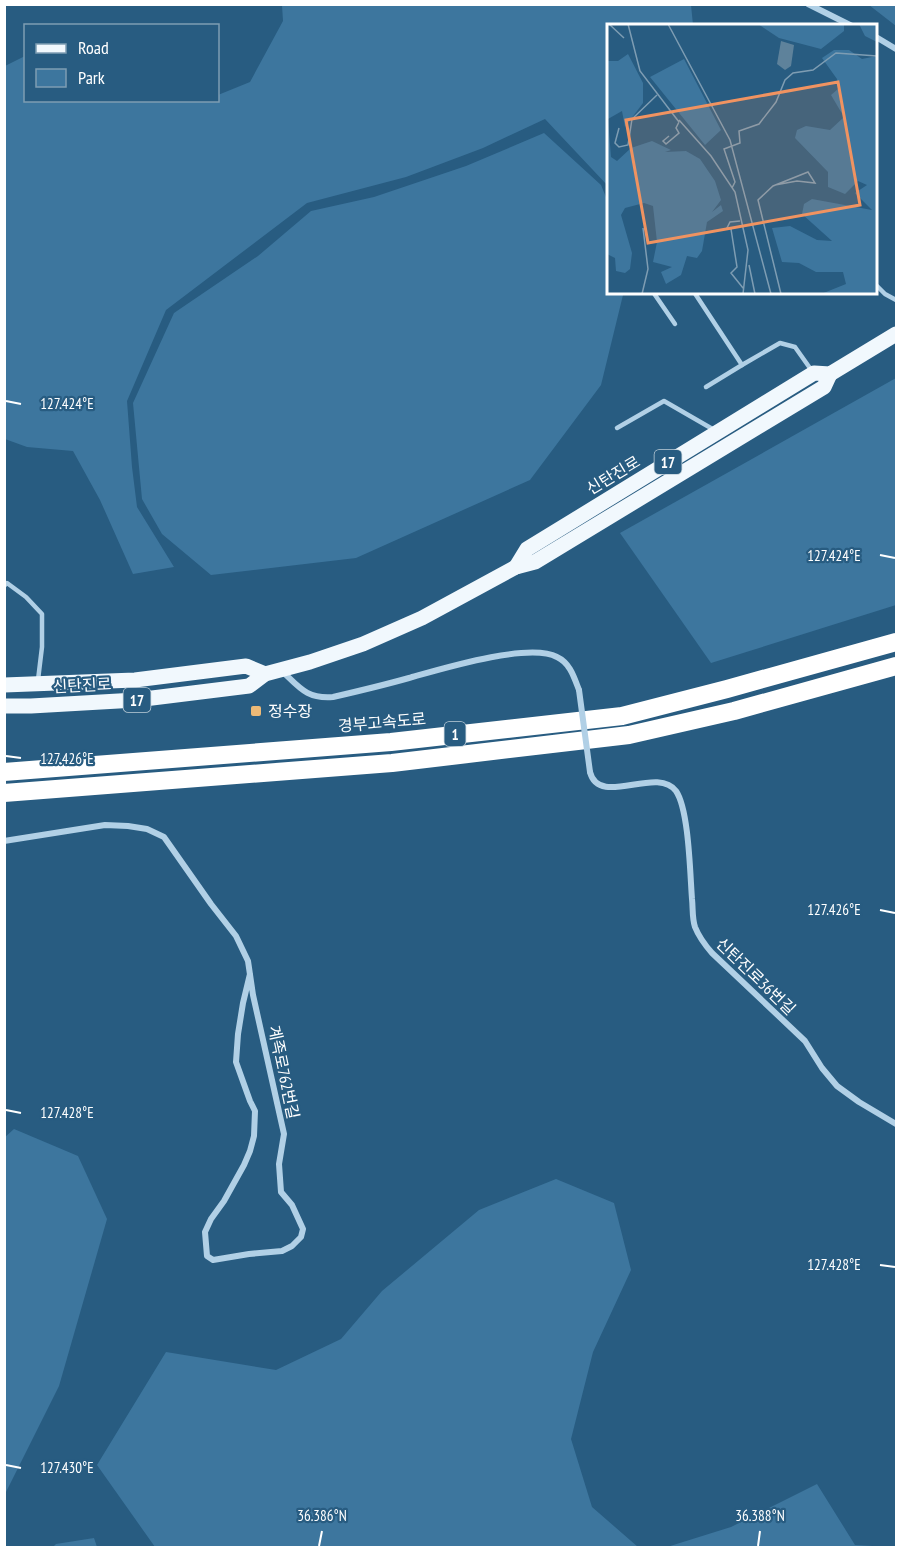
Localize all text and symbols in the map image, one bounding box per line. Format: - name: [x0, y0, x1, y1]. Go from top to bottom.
- legend: [24, 24, 219, 102]
- inset map: [607, 24, 877, 294]
- text: Road: [78, 36, 109, 59]
- text: Park: [78, 66, 105, 89]
- text: 127.424°E: [40, 394, 94, 413]
- road number: 17: [654, 450, 682, 474]
- street label: 신탄진로: [583, 451, 644, 499]
- text: 127.424°E: [807, 546, 861, 565]
- street label: 신탄진로: [52, 673, 112, 697]
- road number: 17: [124, 688, 150, 712]
- place label: 정수장: [268, 701, 312, 721]
- marker: 정수장: [249, 704, 263, 718]
- street label: 경부고속도로: [337, 708, 427, 736]
- road number: 1: [444, 722, 466, 746]
- text: 127.426°E: [40, 749, 94, 768]
- text: 127.426°E: [807, 900, 861, 919]
- street label: 신탄진로36번길: [712, 933, 800, 1019]
- street label: 계족로762번길: [264, 1023, 304, 1121]
- text: 127.428°E: [40, 1103, 94, 1122]
- text: 127.428°E: [807, 1255, 861, 1274]
- text: 127.430°E: [40, 1458, 94, 1477]
- text: 36.386°N: [297, 1506, 347, 1525]
- text: 36.388°N: [735, 1506, 785, 1525]

